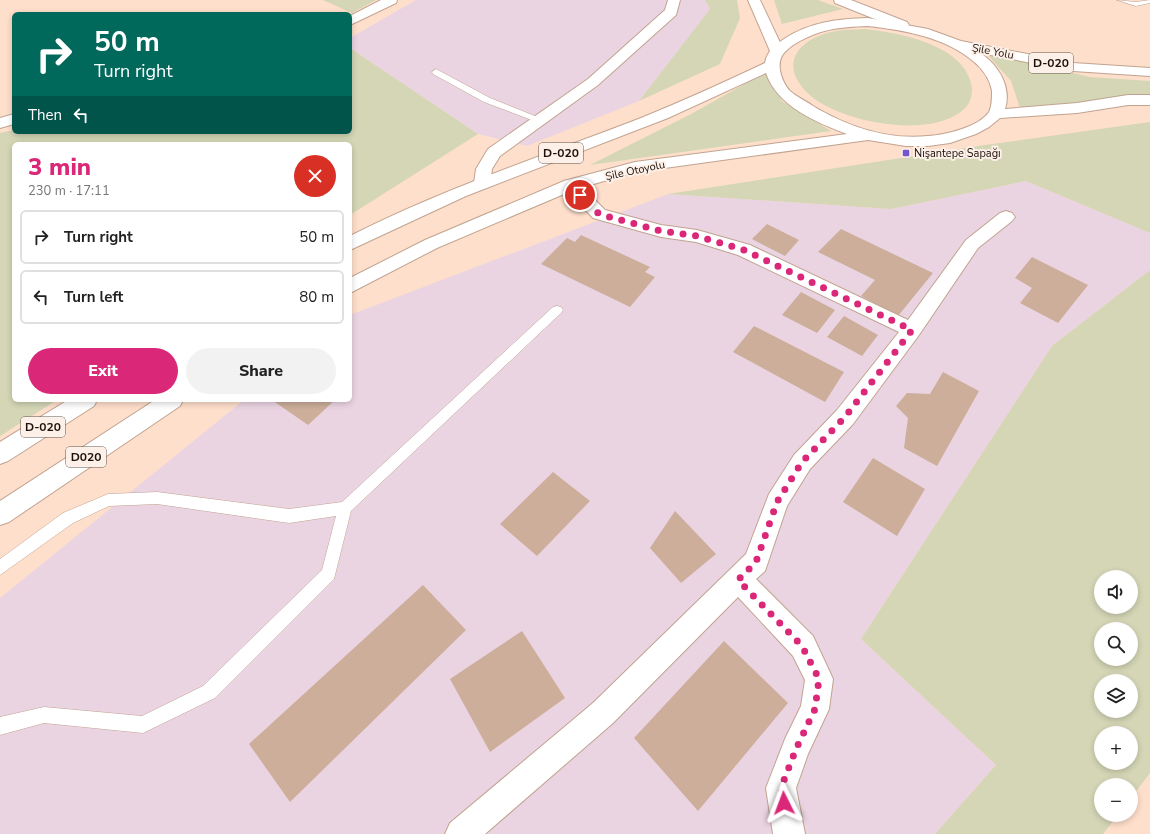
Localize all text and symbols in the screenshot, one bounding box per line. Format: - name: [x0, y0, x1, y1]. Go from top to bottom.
- text: 50 m: [94, 23, 160, 61]
- icon: right: [28, 28, 80, 80]
- street label: Şile Yolu: [971, 40, 1015, 63]
- road number: D-020: [1029, 53, 1073, 73]
- text: Turn right: [94, 59, 173, 83]
- icon: left: [70, 104, 92, 126]
- text: Then: [28, 105, 62, 125]
- road number: D-020: [539, 143, 583, 163]
- place label: Nişantepe Sapağı: [914, 146, 1001, 161]
- marker: Nişantepe Sapağı: [901, 148, 911, 158]
- text: 3 min: [28, 151, 91, 183]
- button: close: [294, 155, 336, 197]
- street label: Şile Otoyolu: [604, 157, 666, 184]
- pin: [563, 178, 597, 212]
- text: 230 m · 17:11: [28, 182, 110, 200]
- icon: arrive: [569, 184, 591, 206]
- icon: right: [30, 226, 52, 248]
- text: Turn right: [64, 227, 133, 247]
- text: 50 m: [299, 227, 334, 247]
- icon: left: [30, 286, 52, 308]
- text: Turn left: [64, 287, 123, 307]
- text: 80 m: [299, 287, 334, 307]
- button: Exit: [28, 348, 178, 394]
- button: Share: [186, 348, 336, 394]
- road number: D-020: [21, 417, 65, 437]
- road number: D020: [66, 447, 106, 467]
- map controls: [1094, 570, 1138, 822]
- button: sound: [1094, 570, 1138, 614]
- button: search: [1094, 622, 1138, 666]
- button: layers: [1094, 674, 1138, 718]
- button: +: [1094, 726, 1138, 770]
- button: −: [1094, 778, 1138, 822]
- position arrow: [763, 782, 805, 824]

